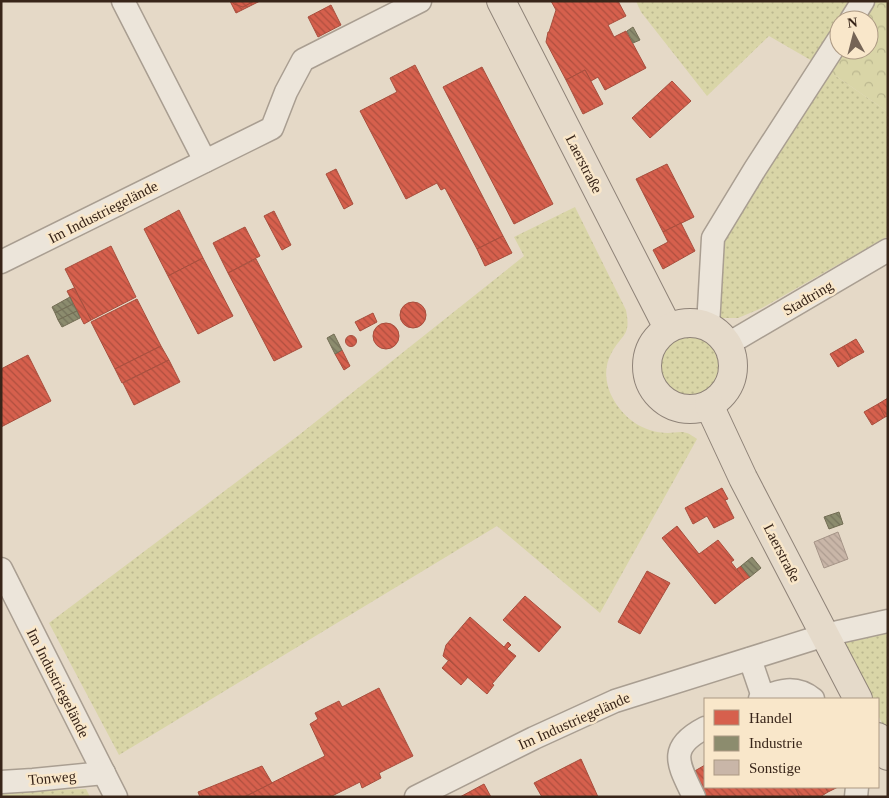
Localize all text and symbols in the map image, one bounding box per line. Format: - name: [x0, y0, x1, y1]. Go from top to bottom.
- north arrow: [829, 10, 879, 60]
- text: N: [847, 15, 858, 31]
- street label: Laerstraße: [563, 132, 606, 196]
- street label: Im Industriegelände: [46, 177, 161, 246]
- street label: Stadtring: [780, 277, 836, 319]
- street label: Laerstraße: [761, 521, 804, 585]
- street label: Im Industriegelände: [24, 626, 93, 741]
- street label: Im Industriegelände: [516, 689, 633, 753]
- legend: [704, 698, 879, 788]
- text: Handel: [749, 710, 792, 726]
- text: Industrie: [749, 735, 803, 751]
- text: Sonstige: [749, 760, 801, 776]
- street label: Tonweg: [27, 768, 77, 788]

